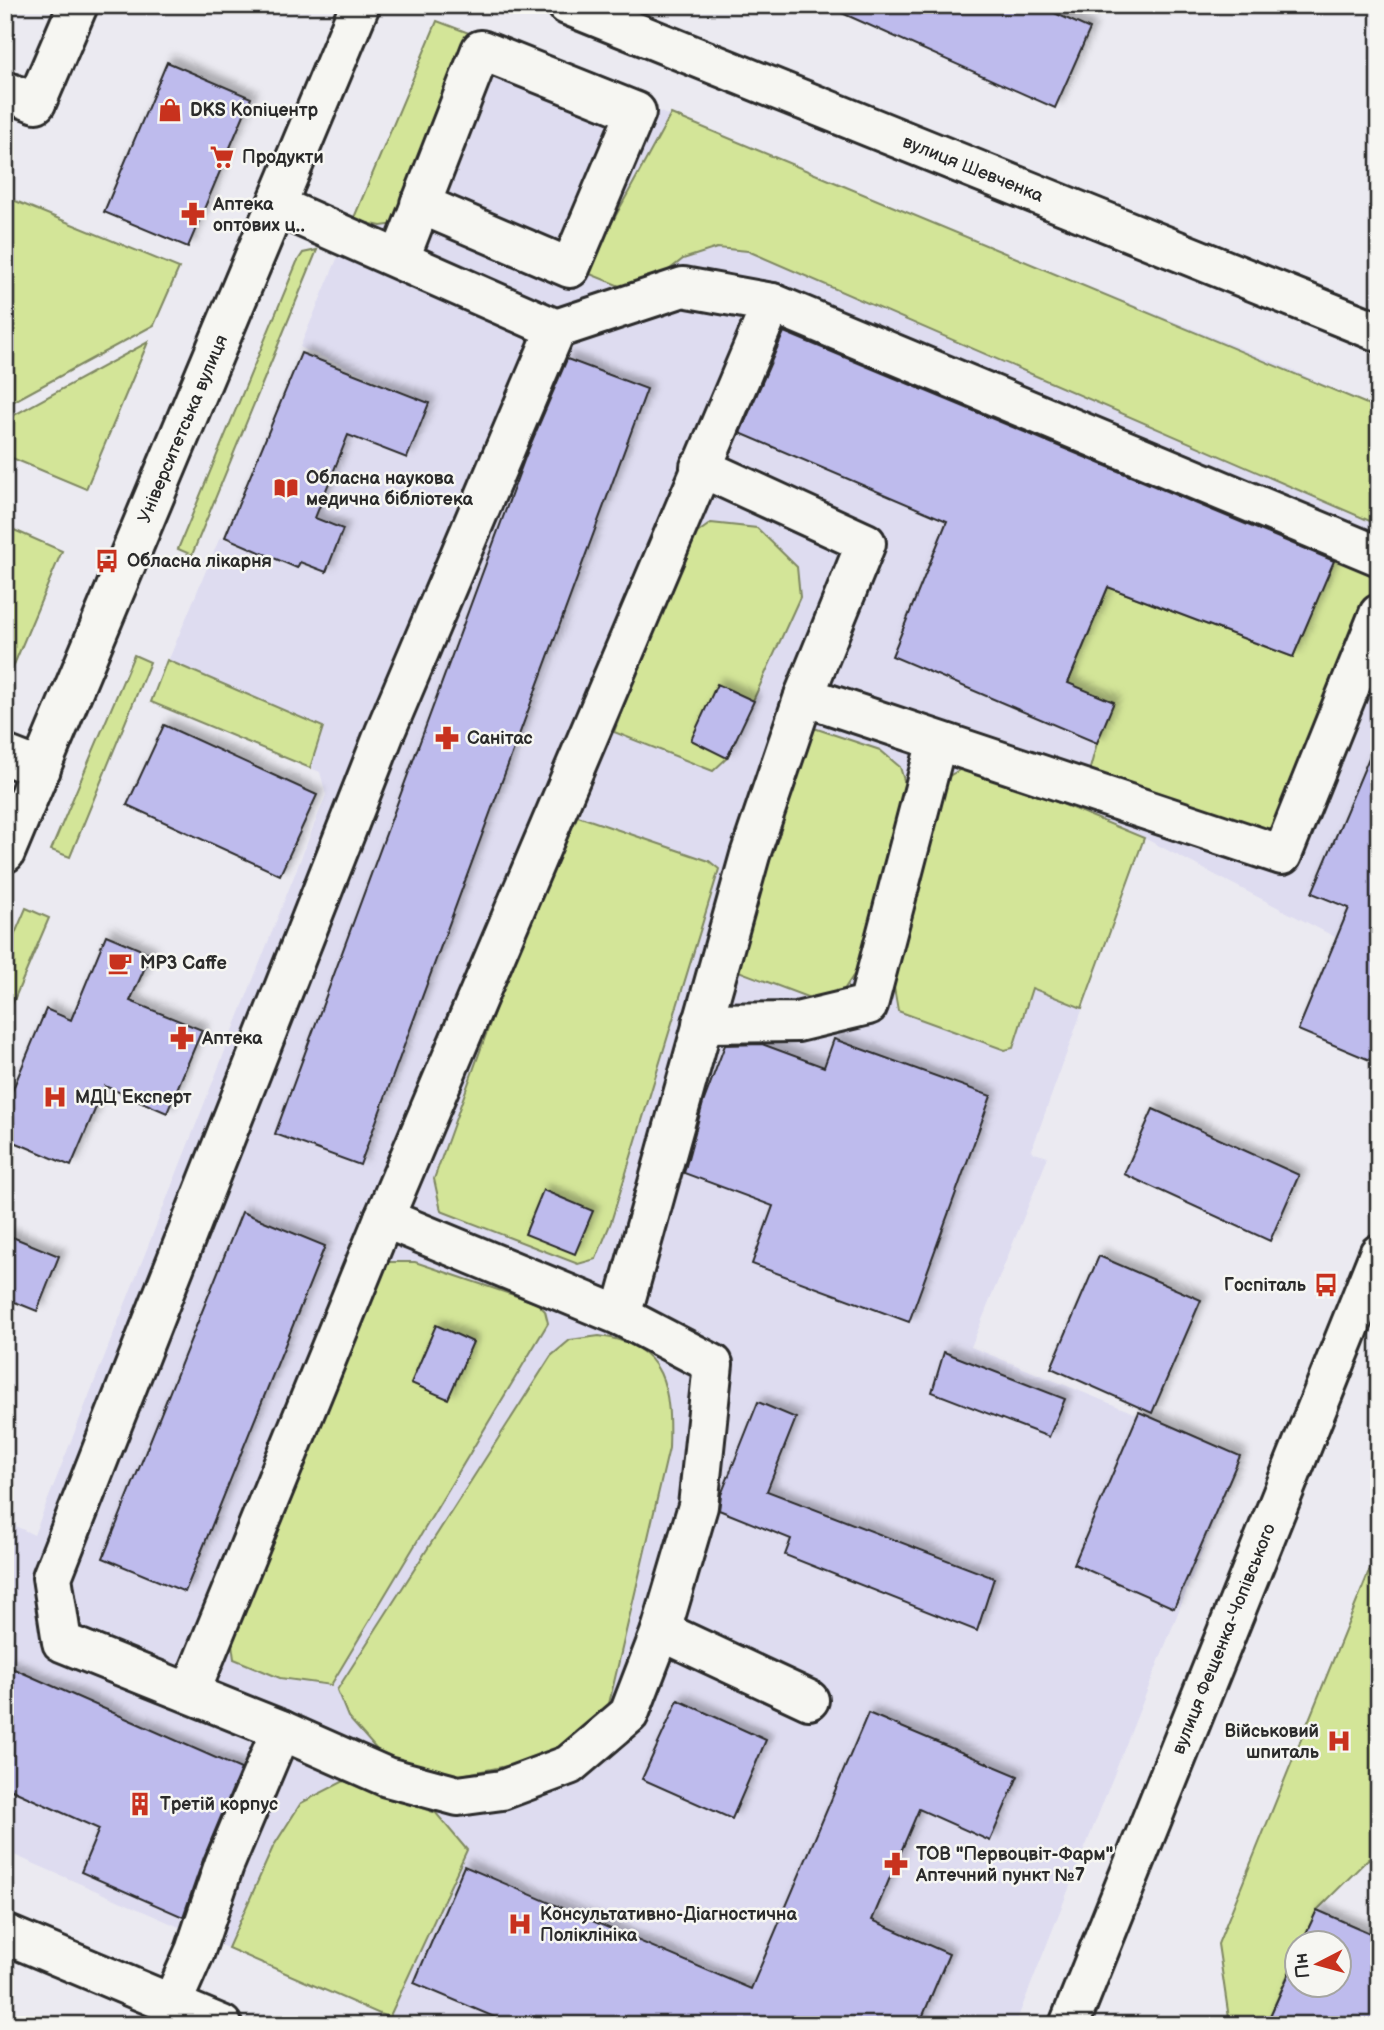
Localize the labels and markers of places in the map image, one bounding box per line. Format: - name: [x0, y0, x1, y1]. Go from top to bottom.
- shop icon: DKS Копіцентр: [156, 96, 184, 124]
- place label: DKS Копіцентр: [190, 100, 318, 121]
- supermarket icon: Продукти: [208, 143, 236, 171]
- place label: Продукти: [242, 147, 324, 168]
- place label: Аптека оптових ц‥: [212, 194, 305, 236]
- pharmacy icon: Аптека оптових ц‥: [179, 200, 207, 228]
- place label: Обласна наукова медична бібліотека: [306, 468, 473, 510]
- library icon: Обласна наукова медична бібліотека: [272, 474, 300, 502]
- bus stop icon: Обласна лікарня: [93, 547, 121, 575]
- place label: Обласна лікарня: [127, 551, 272, 572]
- pharmacy icon: Санітас: [433, 724, 461, 752]
- place label: Санітас: [467, 728, 533, 749]
- cafe icon: MP3 Caffe: [106, 949, 134, 977]
- place label: MP3 Caffe: [140, 953, 227, 974]
- pharmacy icon: Аптека: [168, 1024, 196, 1052]
- place label: Аптека: [201, 1028, 263, 1049]
- hospital icon: МДЦ Експерт: [41, 1083, 69, 1111]
- place label: МДЦ Експерт: [75, 1087, 192, 1108]
- bus stop icon: Госпіталь: [1312, 1271, 1340, 1299]
- place label: Госпіталь: [1224, 1275, 1307, 1296]
- place label: Військовий шпиталь: [1224, 1721, 1320, 1763]
- hospital icon: Військовий шпиталь: [1325, 1727, 1353, 1755]
- building icon: Третій корпус: [126, 1790, 154, 1818]
- place label: Третій корпус: [160, 1794, 278, 1815]
- place label: ТОВ "Первоцвіт-Фарм" Аптечний пункт №7: [915, 1844, 1113, 1886]
- pharmacy icon: ТОВ "Первоцвіт-Фарм" Аптечний пункт №7: [882, 1850, 910, 1878]
- place label: Консультативно-Діагностична Поліклініка: [540, 1904, 797, 1946]
- hospital icon: Консультативно-Діагностична Поліклініка: [506, 1910, 534, 1938]

